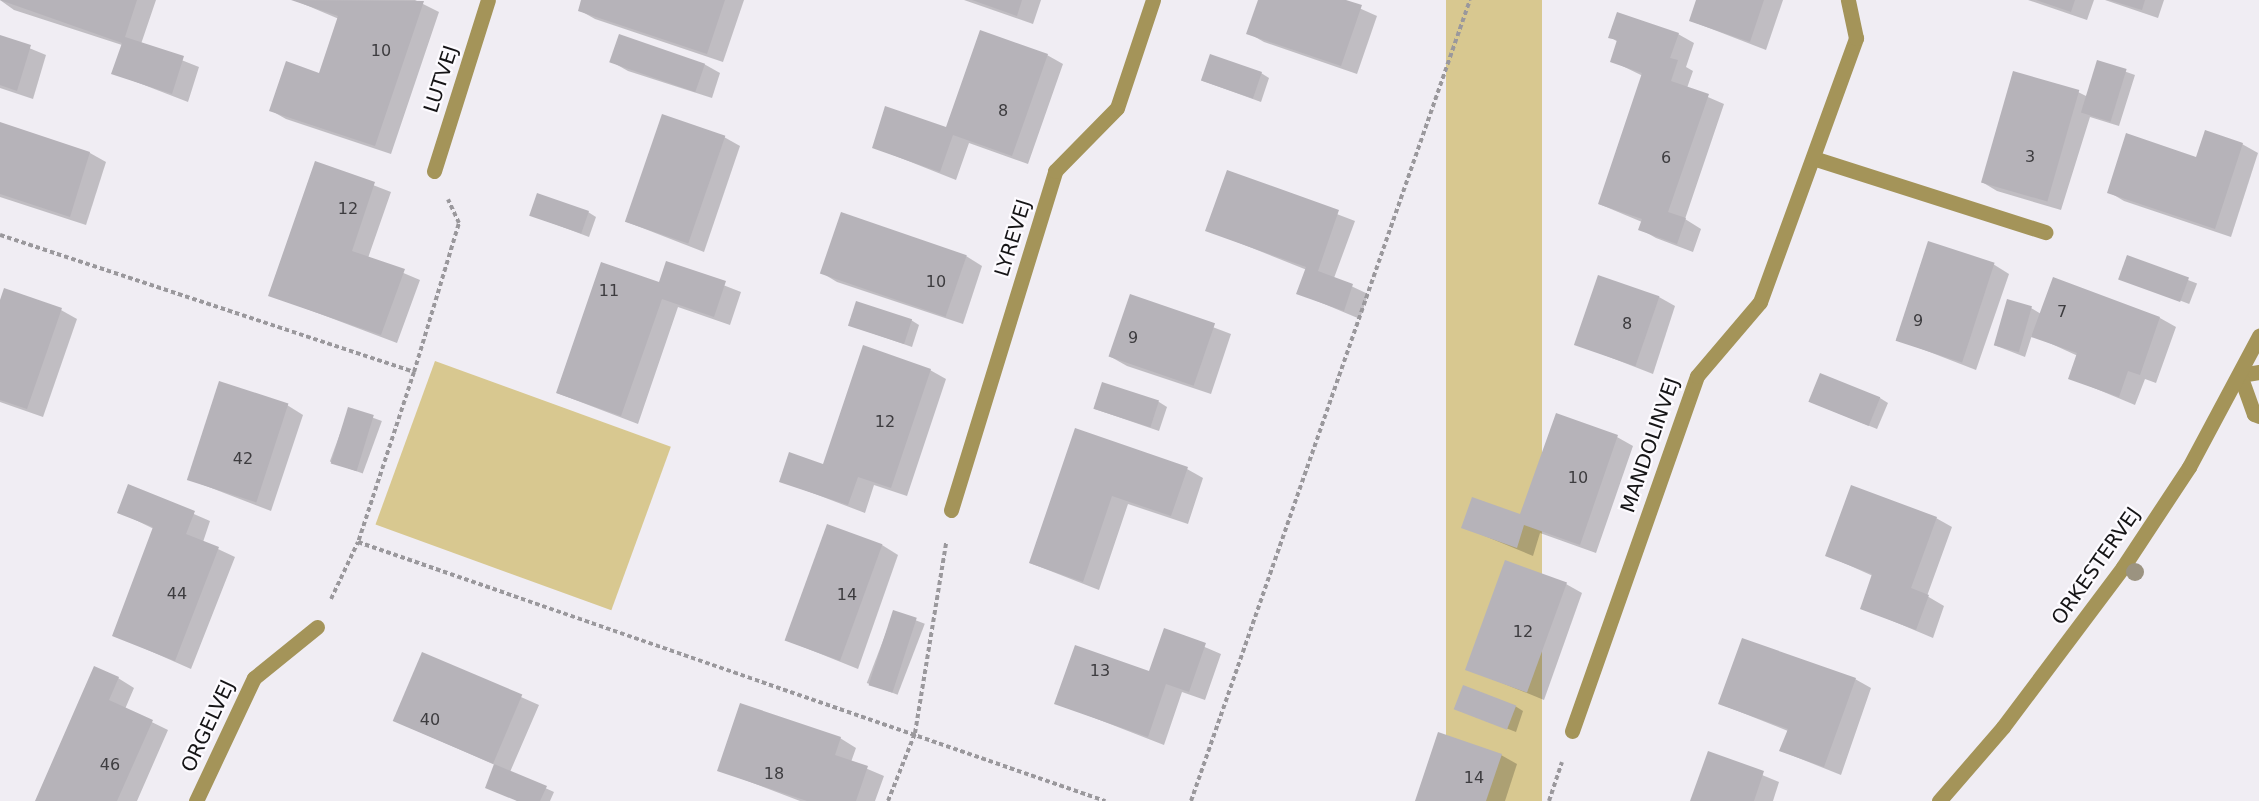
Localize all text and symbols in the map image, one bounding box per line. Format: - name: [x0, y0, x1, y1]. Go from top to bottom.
- house number: 10: [371, 41, 391, 61]
- street label: LUTVEJ: [419, 42, 463, 116]
- house number: 8: [998, 101, 1008, 121]
- house number: 3: [2025, 147, 2035, 167]
- house number: 6: [1661, 148, 1671, 168]
- street label: LYREVEJ: [990, 197, 1036, 279]
- house number: 12: [338, 199, 358, 219]
- house number: 10: [926, 272, 946, 292]
- house number: 11: [599, 281, 619, 301]
- house number: 7: [2057, 302, 2067, 322]
- house number: 9: [1913, 311, 1923, 331]
- house number: 8: [1622, 314, 1632, 334]
- house number: 9: [1128, 328, 1138, 348]
- street label: MANDOLINVEJ: [1616, 374, 1684, 516]
- house number: 12: [875, 412, 895, 432]
- house number: 42: [233, 449, 253, 469]
- house number: 10: [1568, 468, 1588, 488]
- street label: ORKESTERVEJ: [2047, 503, 2145, 629]
- house number: 44: [167, 584, 187, 604]
- house number: 14: [837, 585, 857, 605]
- house number: 12: [1513, 622, 1533, 642]
- house number: 13: [1090, 661, 1110, 681]
- street label: ORGELVEJ: [176, 676, 240, 776]
- house number: 40: [420, 710, 440, 730]
- house number: 46: [100, 755, 120, 775]
- house number: 18: [764, 764, 784, 784]
- house number: 14: [1464, 768, 1484, 788]

